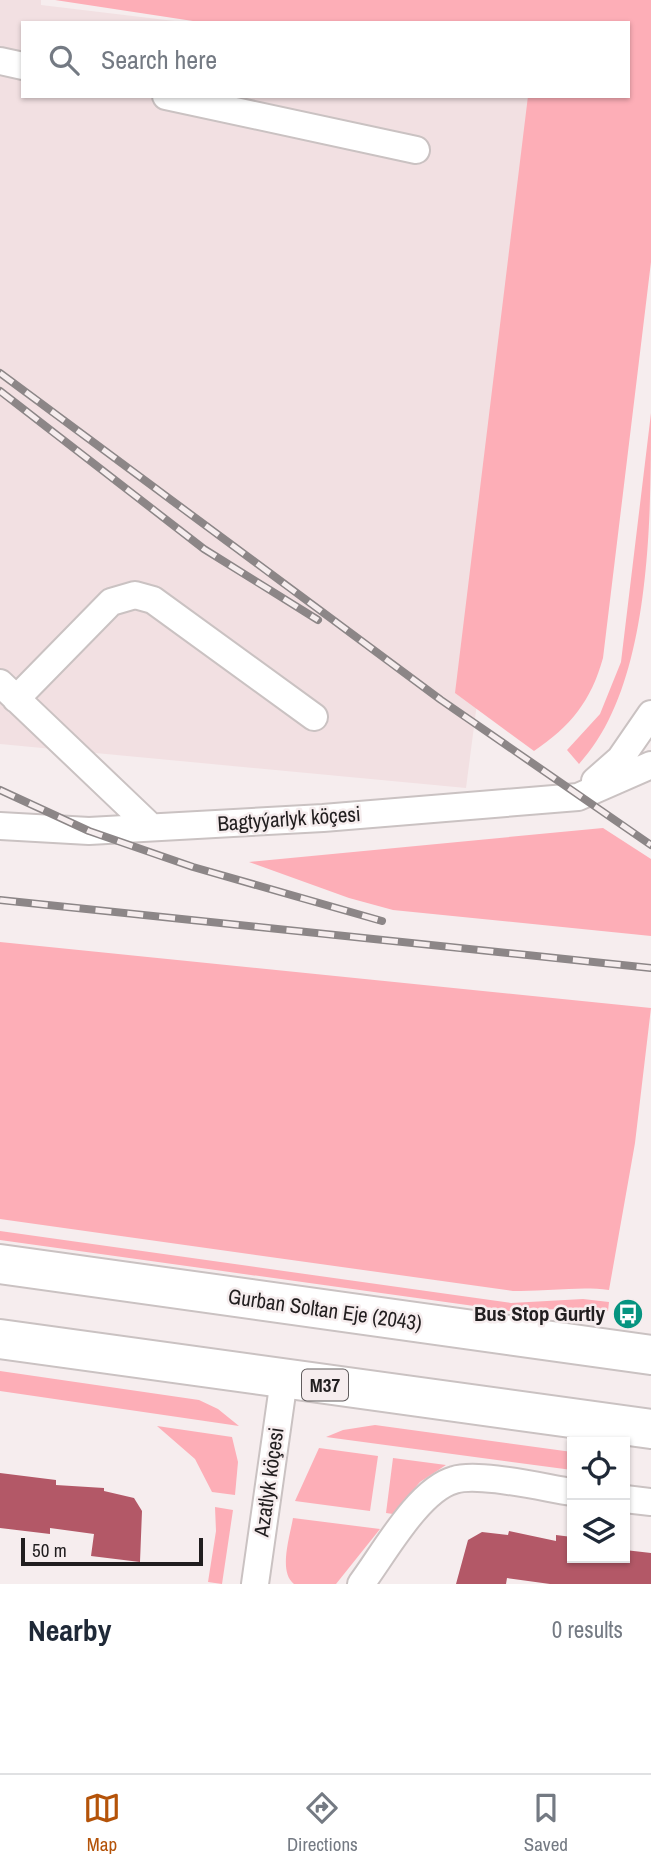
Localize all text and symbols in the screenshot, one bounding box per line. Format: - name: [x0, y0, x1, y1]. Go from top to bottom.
- search box: [21, 21, 630, 98]
- icon: search: [45, 41, 83, 79]
- text: Search here: [101, 42, 217, 77]
- street label: Bagtyýarlyk köçesi: [216, 799, 362, 838]
- street label: Gurban Soltan Eje (2043): [226, 1282, 424, 1337]
- bus stop icon: Bus Stop Gurtly: [611, 1297, 645, 1331]
- place label: Bus Stop Gurtly: [474, 1299, 605, 1328]
- road number: M37: [302, 1370, 348, 1400]
- street label: Azatlyk köçesi: [246, 1425, 291, 1539]
- map controls: [567, 1437, 630, 1563]
- button: locate: [567, 1437, 630, 1500]
- button: layers: [567, 1500, 630, 1563]
- scale bar: [21, 1535, 203, 1567]
- text: 50 m: [32, 1537, 67, 1563]
- text: Nearby: [28, 1610, 111, 1650]
- text: 0 results: [552, 1614, 623, 1645]
- tab: Map: [83, 1789, 121, 1857]
- tab: Directions: [287, 1789, 358, 1857]
- tab: Saved: [524, 1789, 568, 1857]

